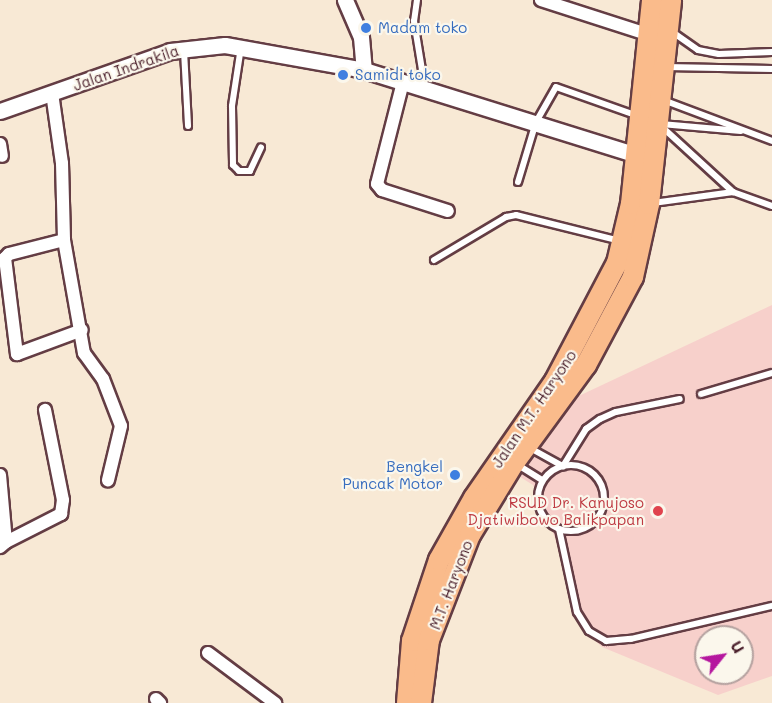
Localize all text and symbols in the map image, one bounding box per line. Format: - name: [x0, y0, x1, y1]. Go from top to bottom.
- place label: Madam toko: [378, 19, 467, 37]
- marker: Madam toko: [359, 21, 373, 35]
- street label: Jalan Indrakila: [71, 41, 181, 95]
- place label: Samidi toko: [355, 66, 441, 84]
- marker: Samidi toko: [336, 68, 350, 82]
- street label: Jalan M.T. Haryono: [488, 347, 580, 471]
- place label: Bengkel Puncak Motor: [343, 457, 443, 492]
- marker: Bengkel Puncak Motor: [448, 468, 462, 482]
- place label: RSUD Dr. Kanujoso Djatiwibowo Balikpapan: [468, 493, 644, 528]
- marker: RSUD Dr. Kanujoso Djatiwibowo Balikpapan: [649, 502, 667, 520]
- street label: M.T. Haryono: [426, 538, 476, 632]
- north arrow: [694, 625, 754, 685]
- text: U: [726, 637, 750, 657]

